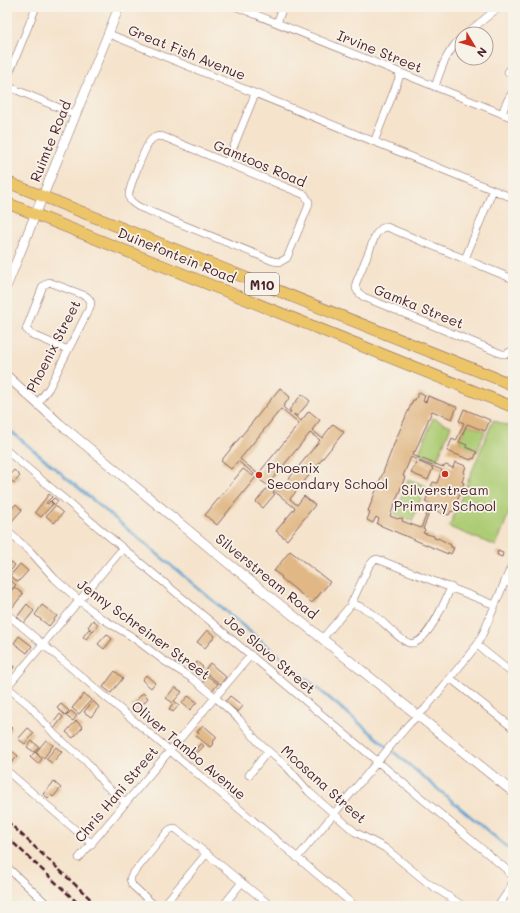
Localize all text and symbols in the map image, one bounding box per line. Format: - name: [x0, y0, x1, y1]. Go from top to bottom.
- street label: Great Fish Avenue: [125, 20, 249, 84]
- street label: Irvine Street: [335, 25, 425, 77]
- north arrow: [454, 26, 494, 66]
- text: N: [474, 45, 491, 60]
- street label: Ruimte Road: [25, 97, 75, 185]
- street label: Gamtoos Road: [211, 135, 309, 191]
- street label: Duinefontein Road: [115, 223, 239, 287]
- road number: M10: [245, 273, 279, 295]
- street label: Gamka Street: [371, 279, 467, 333]
- street label: Phoenix Street: [21, 296, 85, 396]
- place label: Phoenix Secondary School: [267, 458, 388, 493]
- marker: Silverstream Primary School: [440, 469, 450, 479]
- marker: Phoenix Secondary School: [254, 470, 264, 480]
- place label: Silverstream Primary School: [394, 480, 496, 515]
- street label: Silverstream Road: [212, 529, 322, 623]
- street label: Jenny Schreiner Street: [74, 574, 214, 684]
- street label: Joe Slovo Street: [220, 610, 320, 698]
- street label: Oliver Tambo Avenue: [128, 696, 250, 804]
- street label: Mcosana Street: [277, 741, 371, 827]
- street label: Chris Hani Street: [70, 742, 162, 846]

